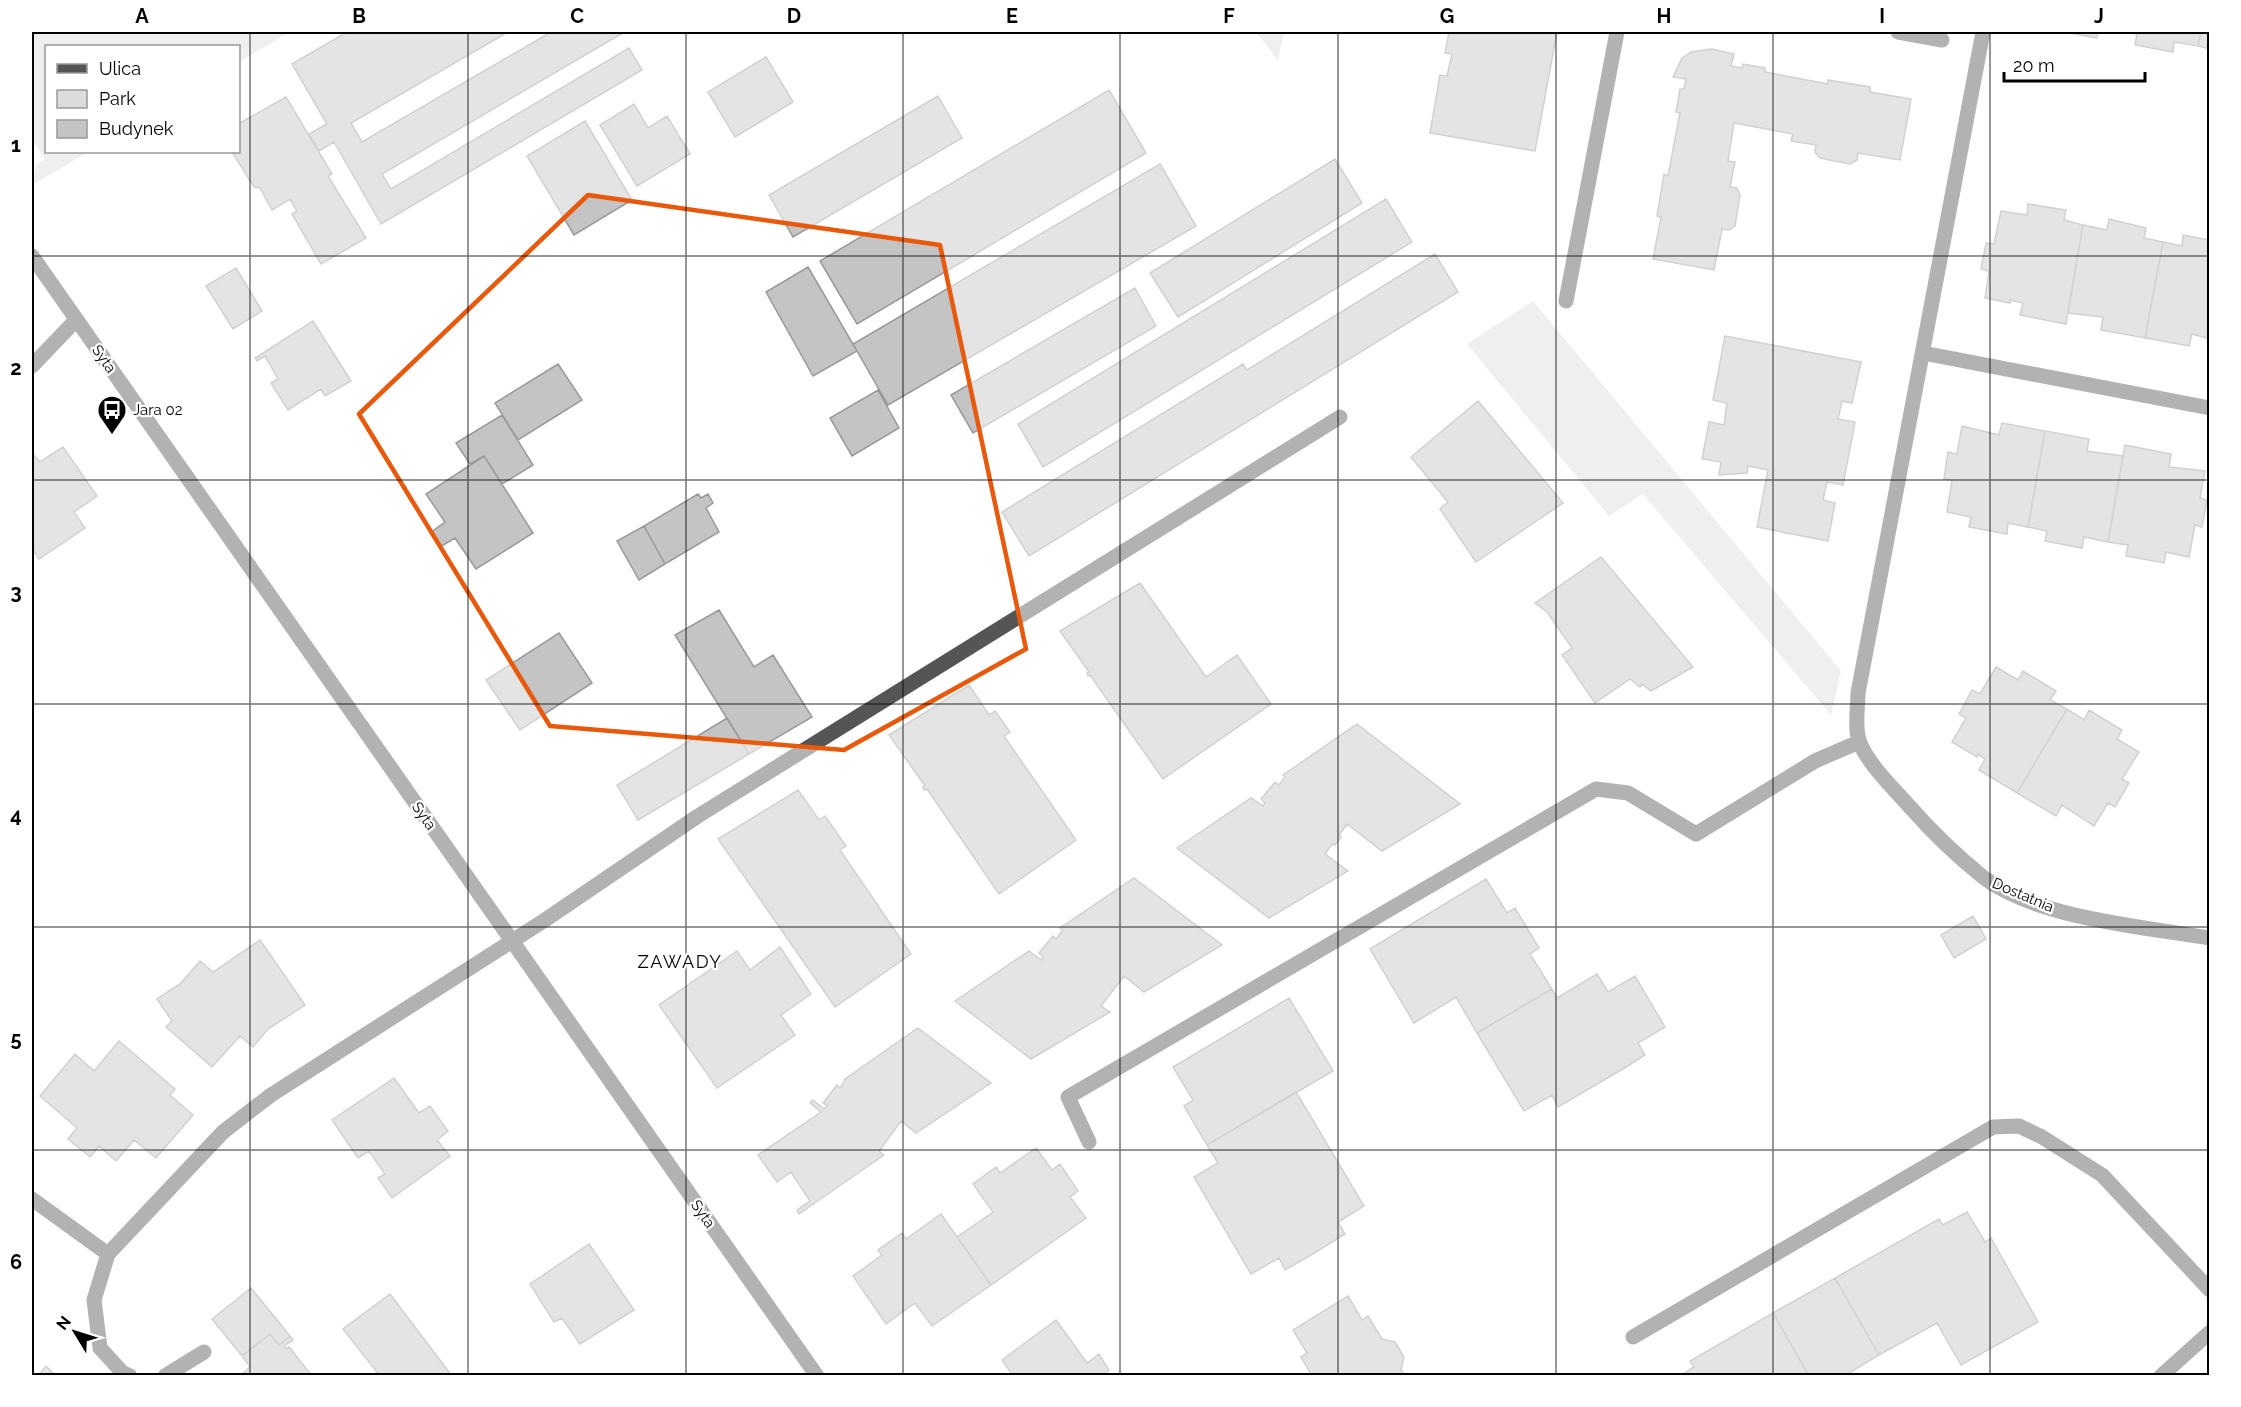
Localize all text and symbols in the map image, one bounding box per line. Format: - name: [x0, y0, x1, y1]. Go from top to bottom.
- text: A: [135, 4, 149, 28]
- text: B: [352, 4, 366, 28]
- text: C: [570, 4, 584, 28]
- text: D: [787, 4, 801, 28]
- text: E: [1006, 4, 1018, 28]
- text: F: [1223, 4, 1235, 28]
- text: G: [1440, 4, 1454, 28]
- text: H: [1657, 4, 1671, 28]
- text: I: [1879, 4, 1885, 28]
- text: J: [2094, 4, 2104, 28]
- legend: [45, 45, 240, 153]
- scale bar: [2004, 45, 2145, 83]
- text: 20 m: [2013, 55, 2055, 76]
- text: Ulica: [99, 58, 141, 79]
- text: Park: [99, 88, 136, 109]
- text: Budynek: [99, 118, 174, 139]
- text: 1: [11, 133, 21, 157]
- street label: Syta: [88, 341, 120, 377]
- text: 2: [10, 356, 22, 380]
- bus stop icon: Jara 02: [96, 394, 128, 436]
- place label: Jara 02: [133, 401, 183, 419]
- text: 3: [10, 580, 22, 604]
- street label: Syta: [408, 798, 440, 834]
- text: 4: [10, 803, 22, 827]
- street label: Dostatnia: [1989, 874, 2057, 916]
- district label: ZAWADY: [637, 951, 723, 972]
- text: 5: [10, 1027, 22, 1051]
- street label: Syta: [687, 1196, 719, 1232]
- text: 6: [10, 1250, 22, 1274]
- north arrow: [45, 1302, 105, 1362]
- text: N: [52, 1312, 75, 1334]

